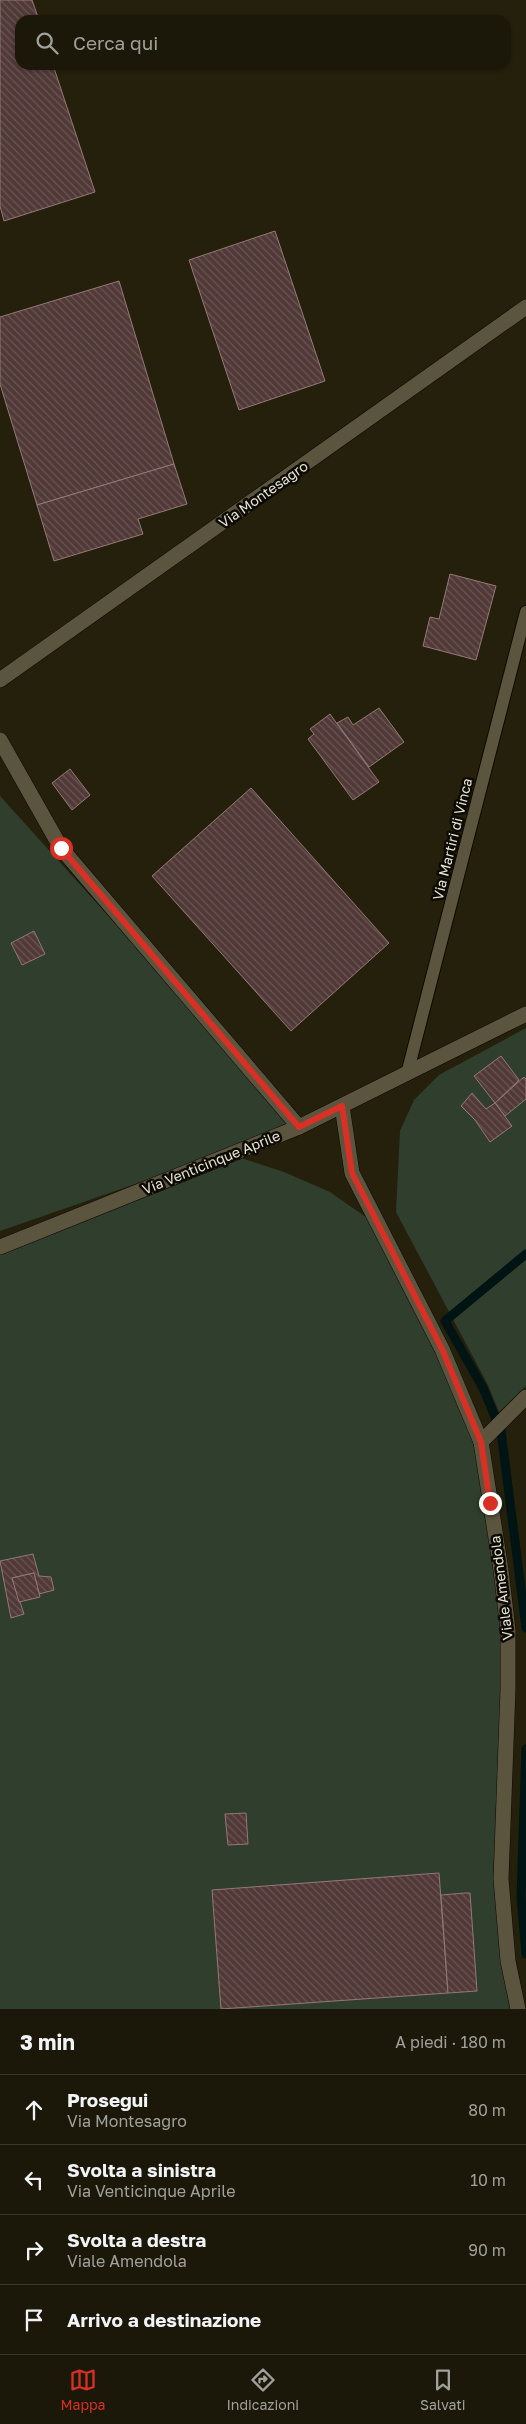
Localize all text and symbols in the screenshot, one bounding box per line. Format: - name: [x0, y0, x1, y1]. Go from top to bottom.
- search box: [15, 15, 511, 70]
- icon: search: [33, 29, 61, 57]
- text: Cerca qui: [73, 31, 158, 54]
- street label: Via Montesagro: [215, 457, 311, 531]
- street label: Via Martiri di Vinca: [429, 776, 475, 902]
- route start: [50, 837, 73, 860]
- street label: Via Venticinque Aprile: [139, 1127, 283, 1197]
- route end: [479, 1492, 502, 1515]
- street label: Viale Amendola: [486, 1535, 516, 1641]
- text: 3 min: [20, 2029, 75, 2055]
- text: A piedi · 180 m: [395, 2032, 506, 2052]
- text: Prosegui: [67, 2088, 148, 2111]
- icon: ahead: [20, 2096, 48, 2124]
- text: 80 m: [468, 2100, 506, 2120]
- text: Via Montesagro: [67, 2111, 187, 2131]
- text: Svolta a sinistra: [67, 2158, 216, 2181]
- icon: left: [20, 2166, 48, 2194]
- text: 10 m: [470, 2170, 506, 2190]
- text: Via Venticinque Aprile: [67, 2181, 235, 2201]
- text: Svolta a destra: [67, 2228, 206, 2251]
- icon: right: [20, 2236, 48, 2264]
- text: 90 m: [468, 2240, 506, 2260]
- text: Viale Amendola: [67, 2251, 187, 2271]
- icon: arrive: [20, 2306, 48, 2334]
- text: Arrivo a destinazione: [67, 2308, 261, 2331]
- tab: Mappa: [60, 2366, 106, 2413]
- tab: Indicazioni: [226, 2366, 299, 2413]
- tab: Salvati: [420, 2366, 466, 2413]

